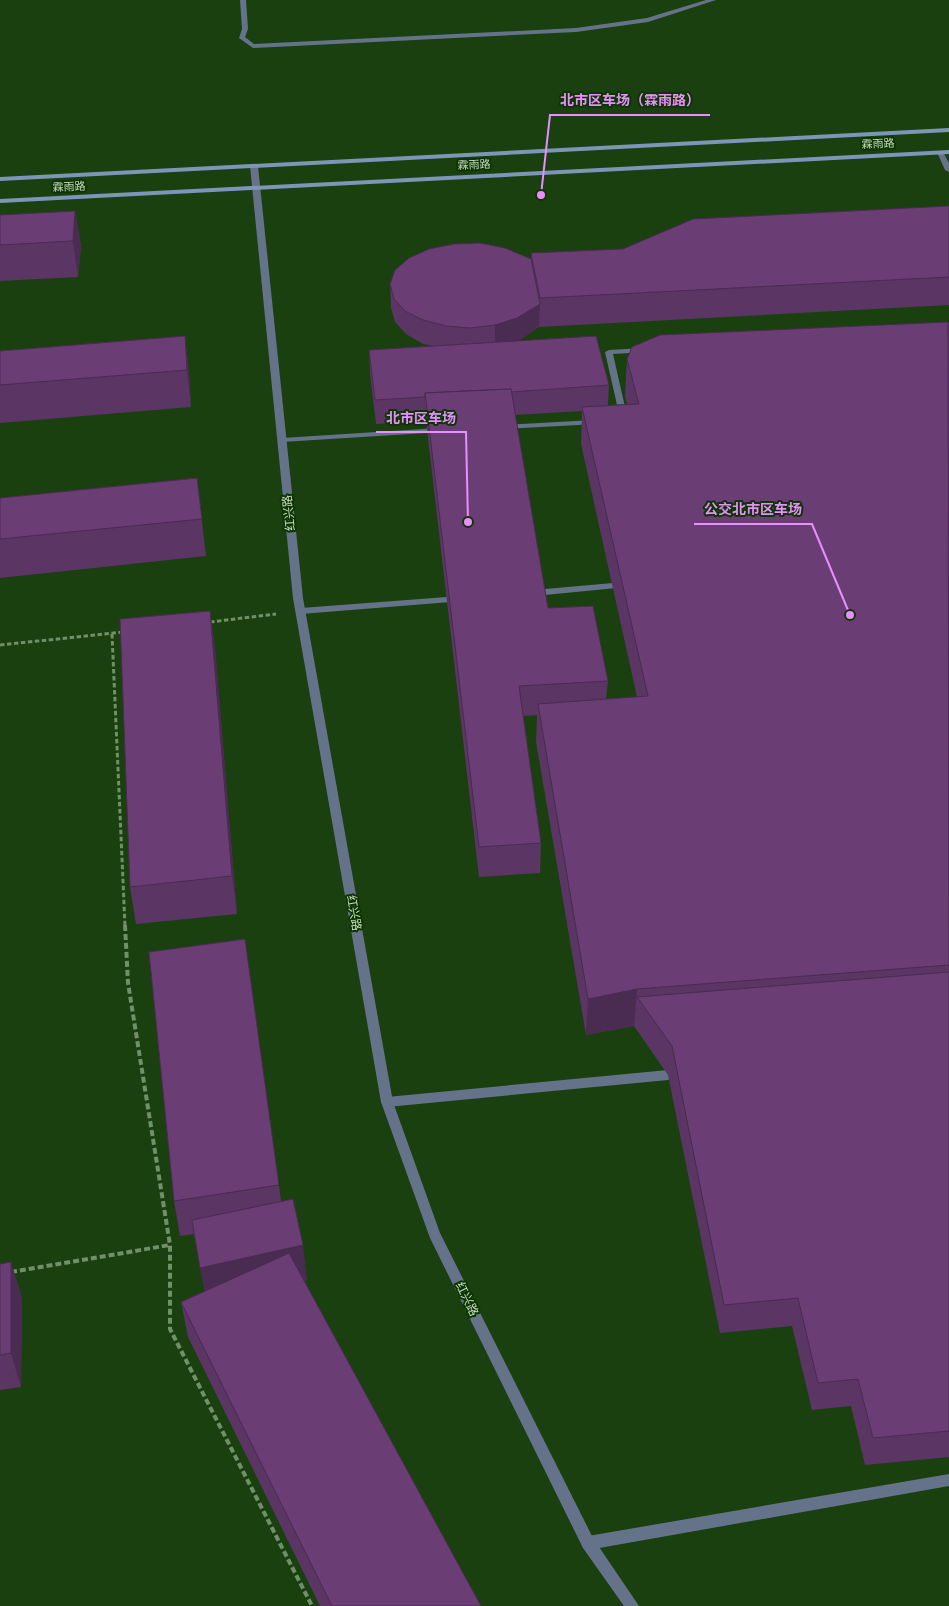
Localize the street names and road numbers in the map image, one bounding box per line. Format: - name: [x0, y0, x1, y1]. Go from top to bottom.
- street label: 霖雨路: [861, 137, 895, 151]
- street label: 霖雨路: [457, 158, 491, 172]
- street label: 霖雨路: [52, 180, 86, 194]
- street label: 红兴路: [280, 494, 298, 532]
- street label: 红兴路: [344, 894, 364, 932]
- street label: 红兴路: [453, 1280, 481, 1318]

